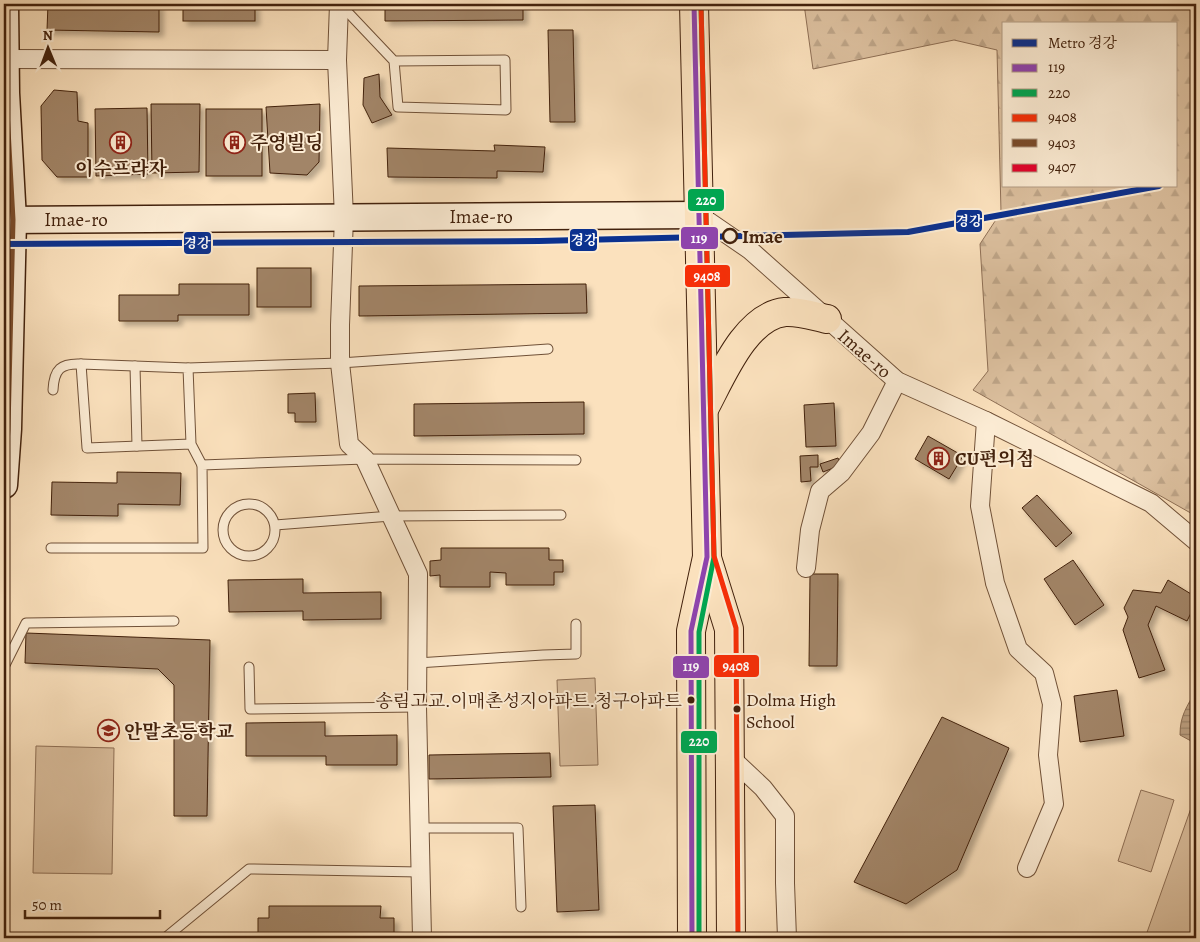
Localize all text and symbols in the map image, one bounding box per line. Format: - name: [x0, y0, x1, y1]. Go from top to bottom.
- north arrow: [22, 22, 72, 72]
- legend: [1002, 22, 1178, 188]
- text: N: [43, 26, 53, 45]
- text: Metro 경강: [1048, 33, 1118, 53]
- text: 119: [1048, 57, 1065, 77]
- text: 220: [1048, 83, 1070, 103]
- text: 9408: [1048, 107, 1077, 127]
- building icon: 이수프라자: [109, 130, 133, 154]
- building icon: 주영빌딩: [222, 130, 246, 154]
- place label: 주영빌딩: [250, 130, 323, 156]
- text: 9403: [1048, 133, 1076, 153]
- place label: 이수프라자: [75, 156, 168, 182]
- text: 9407: [1048, 157, 1077, 177]
- line badge: 220: [687, 188, 725, 212]
- text: 220: [696, 191, 716, 210]
- street label: Imae-ro: [449, 204, 513, 230]
- street label: Imae-ro: [44, 207, 108, 233]
- line badge: 경강: [955, 209, 983, 233]
- text: 경강: [955, 212, 983, 231]
- place label: Imae: [742, 224, 783, 250]
- line badge: 119: [680, 226, 719, 250]
- line badge: 경강: [569, 228, 598, 252]
- marker: Imae: [722, 228, 738, 244]
- text: 119: [691, 229, 708, 248]
- line badge: 경강: [183, 231, 212, 255]
- text: 경강: [570, 231, 598, 250]
- text: 경강: [183, 234, 211, 253]
- line badge: 9408: [684, 264, 731, 288]
- text: 9408: [694, 267, 721, 286]
- street label: Imae-ro: [832, 323, 897, 384]
- building icon: CU편의점: [927, 446, 951, 470]
- place label: CU편의점: [955, 446, 1034, 472]
- line badge: 9408: [713, 654, 760, 678]
- line badge: 119: [672, 655, 710, 679]
- text: 119: [683, 657, 700, 676]
- text: 9408: [723, 657, 750, 676]
- place label: Dolma High School: [746, 688, 836, 734]
- place label: 송림고교.이매촌성지아파트.청구아파트: [375, 689, 683, 713]
- marker: 송림고교.이매촌성지아파트.청구아파트: [686, 695, 696, 705]
- marker: Dolma High School: [732, 704, 742, 714]
- school or university icon: 안말초등학교: [96, 719, 120, 743]
- place label: 안말초등학교: [124, 719, 234, 745]
- line badge: 220: [680, 730, 718, 754]
- text: 220: [689, 732, 709, 751]
- scale bar: [25, 887, 160, 919]
- text: 50 m: [32, 895, 62, 915]

